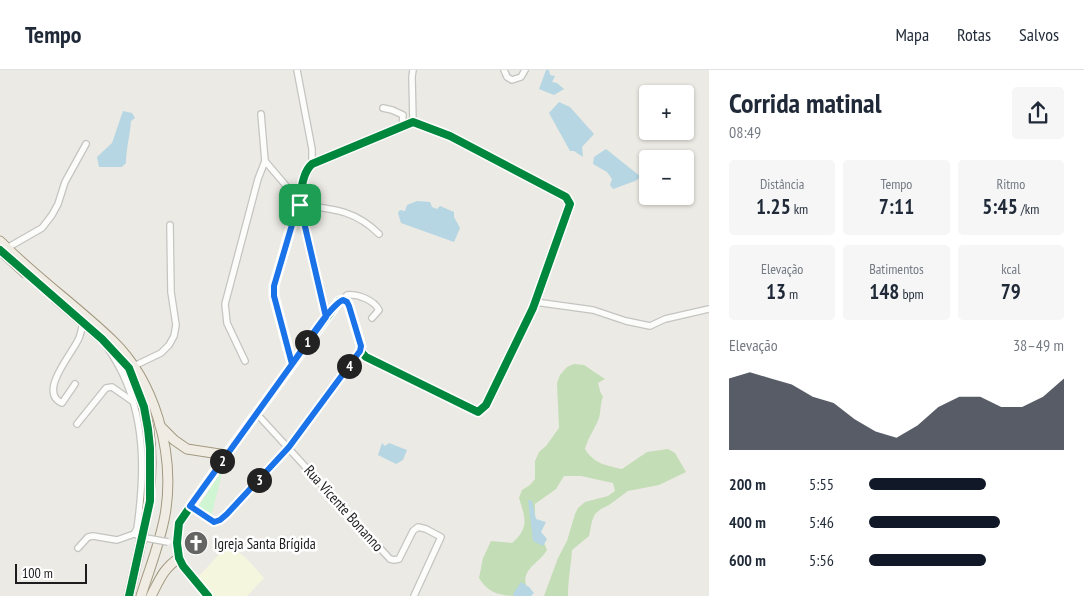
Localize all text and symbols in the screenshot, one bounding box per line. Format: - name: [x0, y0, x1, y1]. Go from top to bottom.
- text: Tempo: [25, 19, 81, 50]
- text: Mapa: [895, 23, 929, 46]
- text: Rotas: [957, 23, 991, 46]
- text: Salvos: [1019, 23, 1059, 46]
- text: Corrida matinal: [729, 84, 881, 121]
- map controls: [639, 85, 694, 205]
- button: +: [639, 85, 694, 140]
- button: share: [1012, 87, 1064, 139]
- text: 08:49: [729, 122, 761, 142]
- button: −: [639, 150, 694, 205]
- text: Distância: [760, 175, 804, 193]
- text: Tempo: [881, 175, 912, 193]
- text: Ritmo: [996, 175, 1025, 193]
- pin: [279, 184, 321, 226]
- icon: arrive: [286, 191, 314, 219]
- text: 1.25: [756, 193, 791, 220]
- text: 7:11: [879, 193, 914, 220]
- text: 5:45: [982, 193, 1018, 220]
- text: km: [791, 200, 808, 218]
- text: /km: [1018, 200, 1039, 218]
- text: Elevação: [761, 260, 803, 278]
- text: Batimentos: [869, 260, 924, 278]
- text: kcal: [1001, 260, 1020, 278]
- text: 13: [766, 278, 786, 305]
- text: 148: [869, 278, 899, 305]
- text: 79: [1001, 278, 1021, 305]
- text: m: [786, 285, 798, 303]
- text: bpm: [899, 285, 924, 303]
- pin: 1: [294, 330, 320, 354]
- text: 1: [304, 333, 311, 351]
- text: Elevação: [729, 335, 778, 355]
- text: 38–49 m: [1013, 335, 1064, 355]
- pin: 4: [336, 354, 362, 378]
- text: 4: [346, 357, 353, 375]
- pin: 2: [210, 448, 234, 474]
- text: 2: [219, 452, 226, 470]
- street label: Rua Vicente Bonanno: [300, 461, 388, 555]
- pin: 3: [246, 468, 272, 492]
- text: 3: [256, 471, 263, 489]
- text: 200 m: [729, 474, 766, 494]
- text: 5:55: [809, 474, 834, 494]
- text: 400 m: [729, 512, 766, 532]
- text: 5:46: [809, 512, 834, 532]
- church icon: Igreja Santa Brígida: [183, 530, 209, 556]
- place label: Igreja Santa Brígida: [214, 534, 316, 553]
- text: 600 m: [729, 550, 766, 570]
- text: 5:56: [809, 550, 834, 570]
- scale bar: [15, 561, 88, 584]
- text: 100 m: [22, 564, 53, 582]

